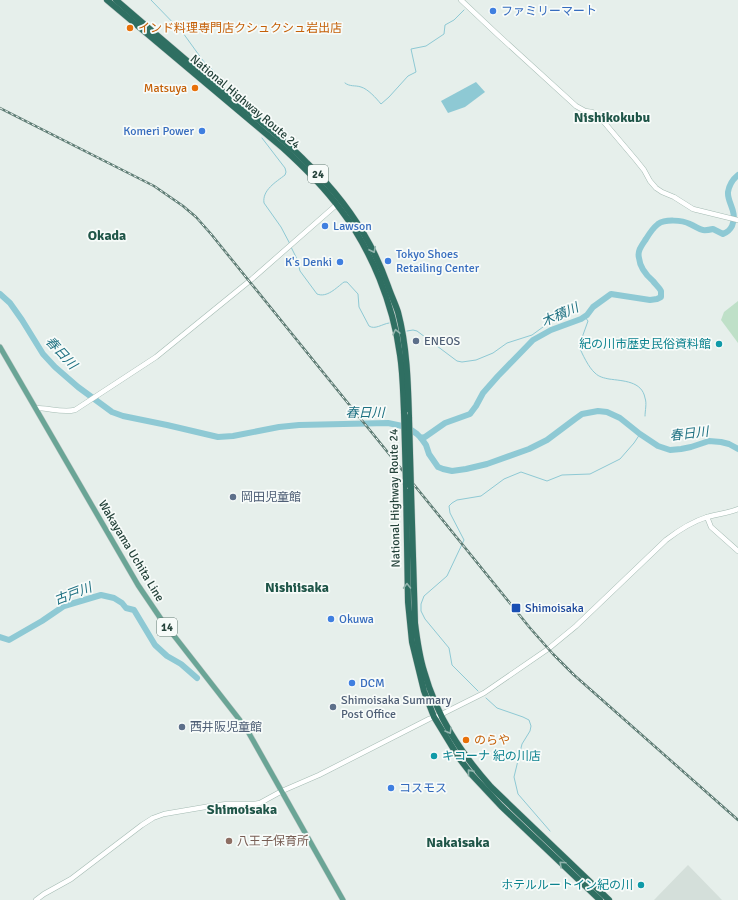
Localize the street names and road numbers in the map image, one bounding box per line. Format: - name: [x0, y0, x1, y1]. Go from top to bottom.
- street label: National Highway Route 24: [187, 52, 303, 153]
- road number: 24: [308, 165, 328, 183]
- street label: National Highway Route 24: [386, 428, 404, 568]
- street label: Wakayama Uchita Line: [95, 497, 167, 605]
- road number: 14: [157, 618, 177, 636]

